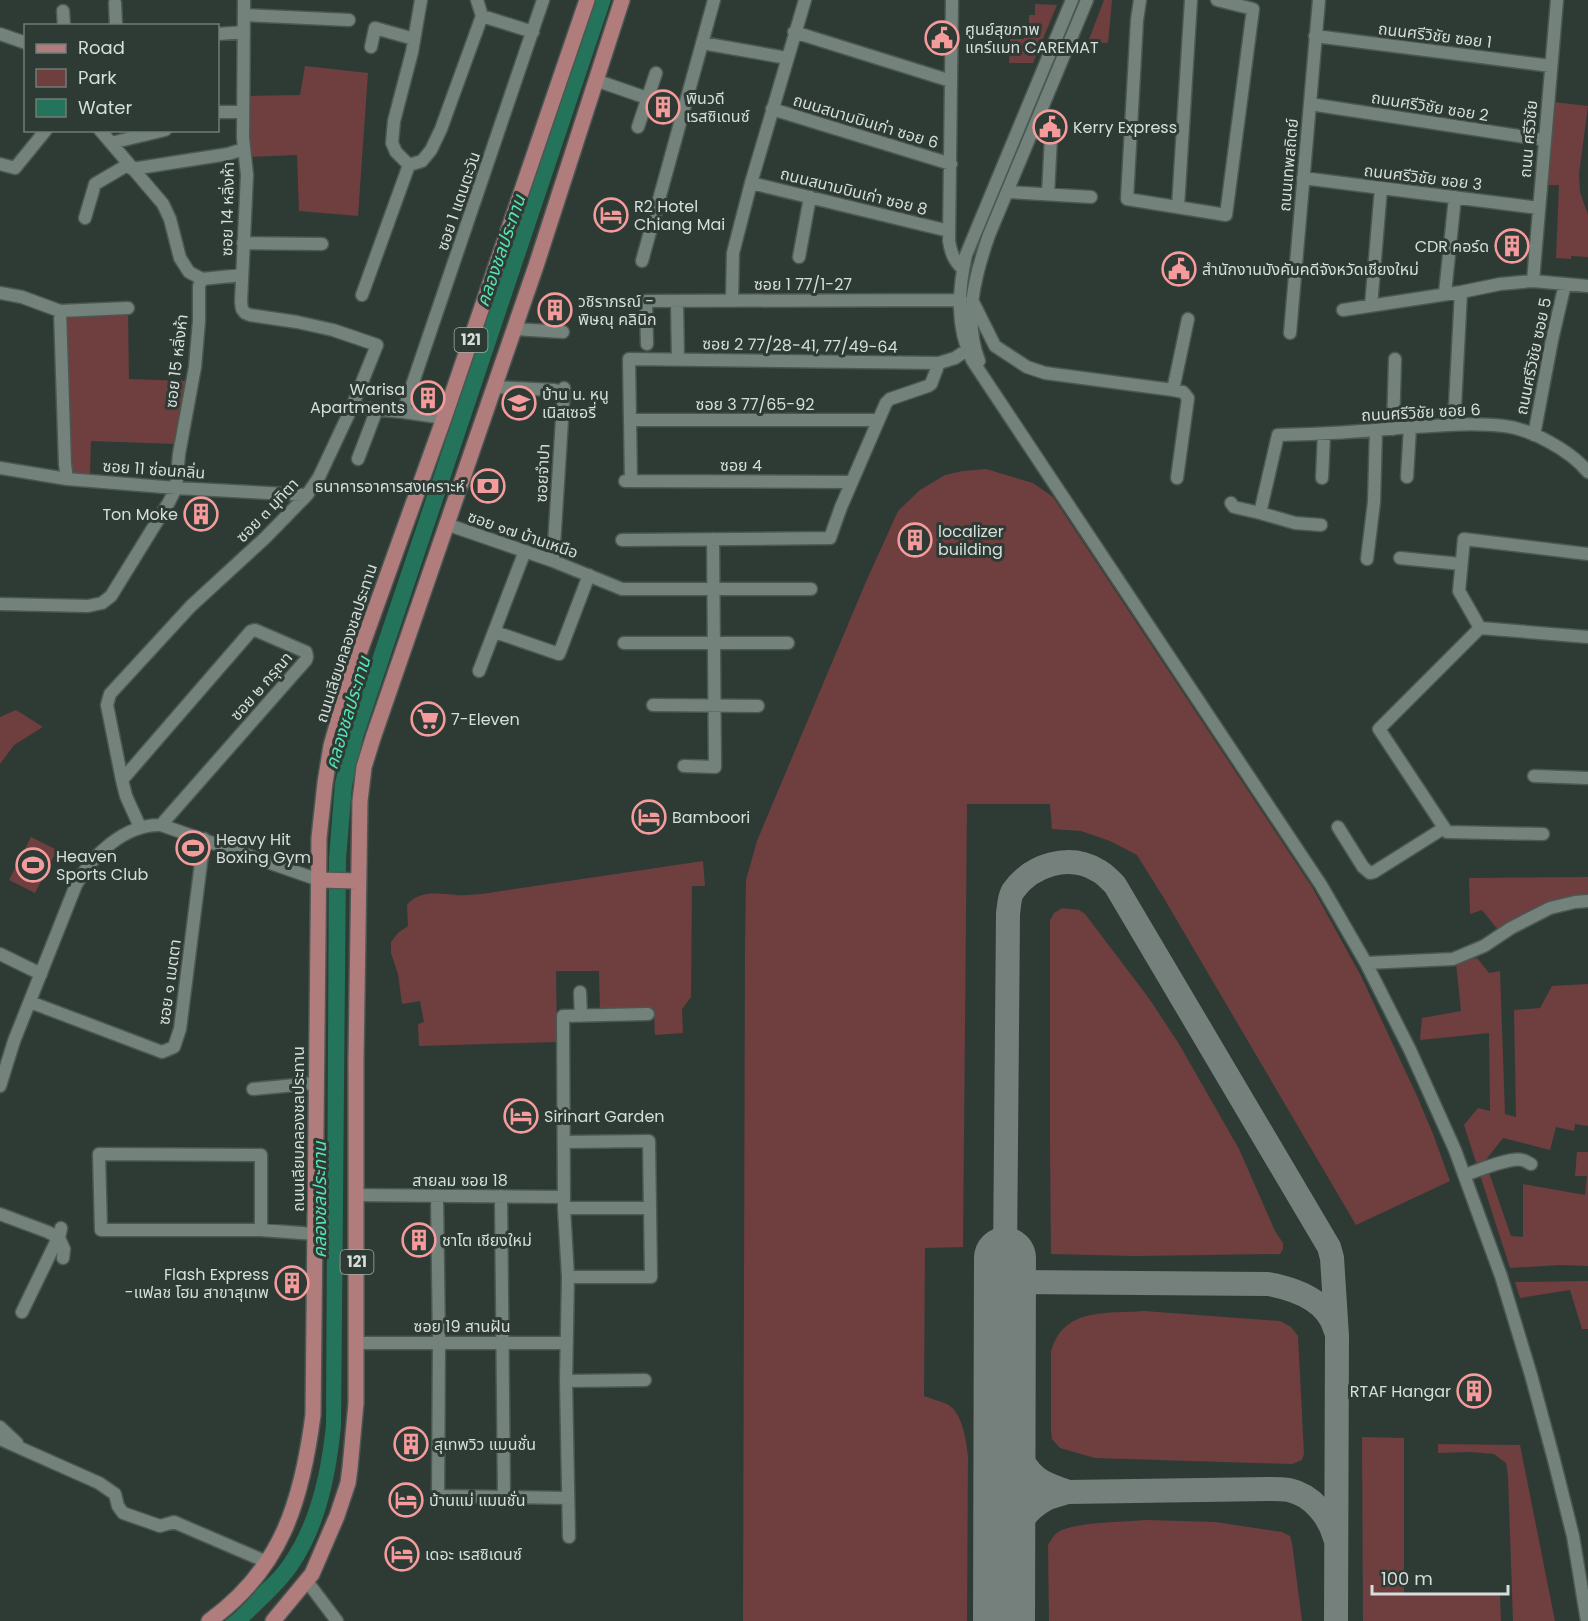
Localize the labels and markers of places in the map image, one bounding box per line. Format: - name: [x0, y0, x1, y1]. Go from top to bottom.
- place label: ศูนย์สุขภาพ แคร์แมท CAREMAT: [965, 18, 1099, 59]
- public building icon: ศูนย์สุขภาพ แคร์แมท CAREMAT: [924, 20, 960, 56]
- place label: พินวดี เรสซิเดนซ์: [686, 87, 750, 128]
- building icon: พินวดี เรสซิเดนซ์: [645, 89, 681, 125]
- public building icon: Kerry Express: [1032, 109, 1068, 145]
- place label: Kerry Express: [1073, 116, 1177, 139]
- place label: R2 Hotel Chiang Mai: [634, 195, 725, 236]
- hotel icon: R2 Hotel Chiang Mai: [593, 197, 629, 233]
- building icon: CDR คอร์ด: [1494, 228, 1530, 264]
- place label: CDR คอร์ด: [1415, 235, 1489, 258]
- public building icon: สำนักงานบังคับคดีจังหวัดเชียงใหม่: [1161, 251, 1197, 287]
- place label: สำนักงานบังคับคดีจังหวัดเชียงใหม่: [1202, 258, 1419, 281]
- place label: วชิราภรณ์ - พิษณุ คลินิก: [578, 290, 657, 331]
- building icon: วชิราภรณ์ - พิษณุ คลินิก: [537, 292, 573, 328]
- place label: Warisa Apartments: [310, 378, 405, 419]
- building icon: Warisa Apartments: [410, 380, 446, 416]
- place label: บ้าน น. หนู เนิสเซอรี่: [542, 383, 609, 424]
- school or university icon: บ้าน น. หนู เนิสเซอรี่: [501, 385, 537, 421]
- bank icon: ธนาคารอาคารสงเคราะห์: [470, 468, 506, 504]
- place label: ธนาคารอาคารสงเคราะห์: [315, 475, 465, 498]
- building icon: Ton Moke: [183, 496, 219, 532]
- place label: Ton Moke: [102, 503, 178, 526]
- place label: localizer building: [938, 520, 1004, 561]
- building icon: localizer building: [897, 522, 933, 558]
- supermarket icon: 7-Eleven: [410, 701, 446, 737]
- place label: 7-Eleven: [451, 708, 520, 731]
- hotel icon: Bamboori: [631, 799, 667, 835]
- place label: Bamboori: [672, 806, 750, 829]
- place label: Heavy Hit Boxing Gym: [216, 828, 311, 869]
- sports icon: Heavy Hit Boxing Gym: [175, 830, 211, 866]
- place label: Heaven Sports Club: [56, 845, 148, 886]
- sports icon: Heaven Sports Club: [15, 847, 51, 883]
- hotel icon: Sirinart Garden: [503, 1098, 539, 1134]
- place label: Sirinart Garden: [544, 1105, 665, 1128]
- building icon: ชาโต เชียงใหม่: [401, 1222, 437, 1258]
- place label: ชาโต เชียงใหม่: [442, 1229, 532, 1252]
- place label: Flash Express -แฟลช โฮม สาขาสุเทพ: [125, 1263, 269, 1304]
- building icon: Flash Express -แฟลช โฮม สาขาสุเทพ: [274, 1265, 310, 1301]
- building icon: RTAF Hangar: [1456, 1373, 1492, 1409]
- place label: RTAF Hangar: [1350, 1380, 1451, 1403]
- building icon: สุเทพวิว แมนชั่น: [393, 1426, 429, 1462]
- place label: สุเทพวิว แมนชั่น: [434, 1433, 536, 1456]
- hotel icon: บ้านแม่ แมนชั่น: [388, 1482, 424, 1518]
- place label: บ้านแม่ แมนชั่น: [429, 1489, 525, 1512]
- hotel icon: เดอะ เรสซิเดนซ์: [384, 1536, 420, 1572]
- place label: เดอะ เรสซิเดนซ์: [425, 1543, 522, 1566]

